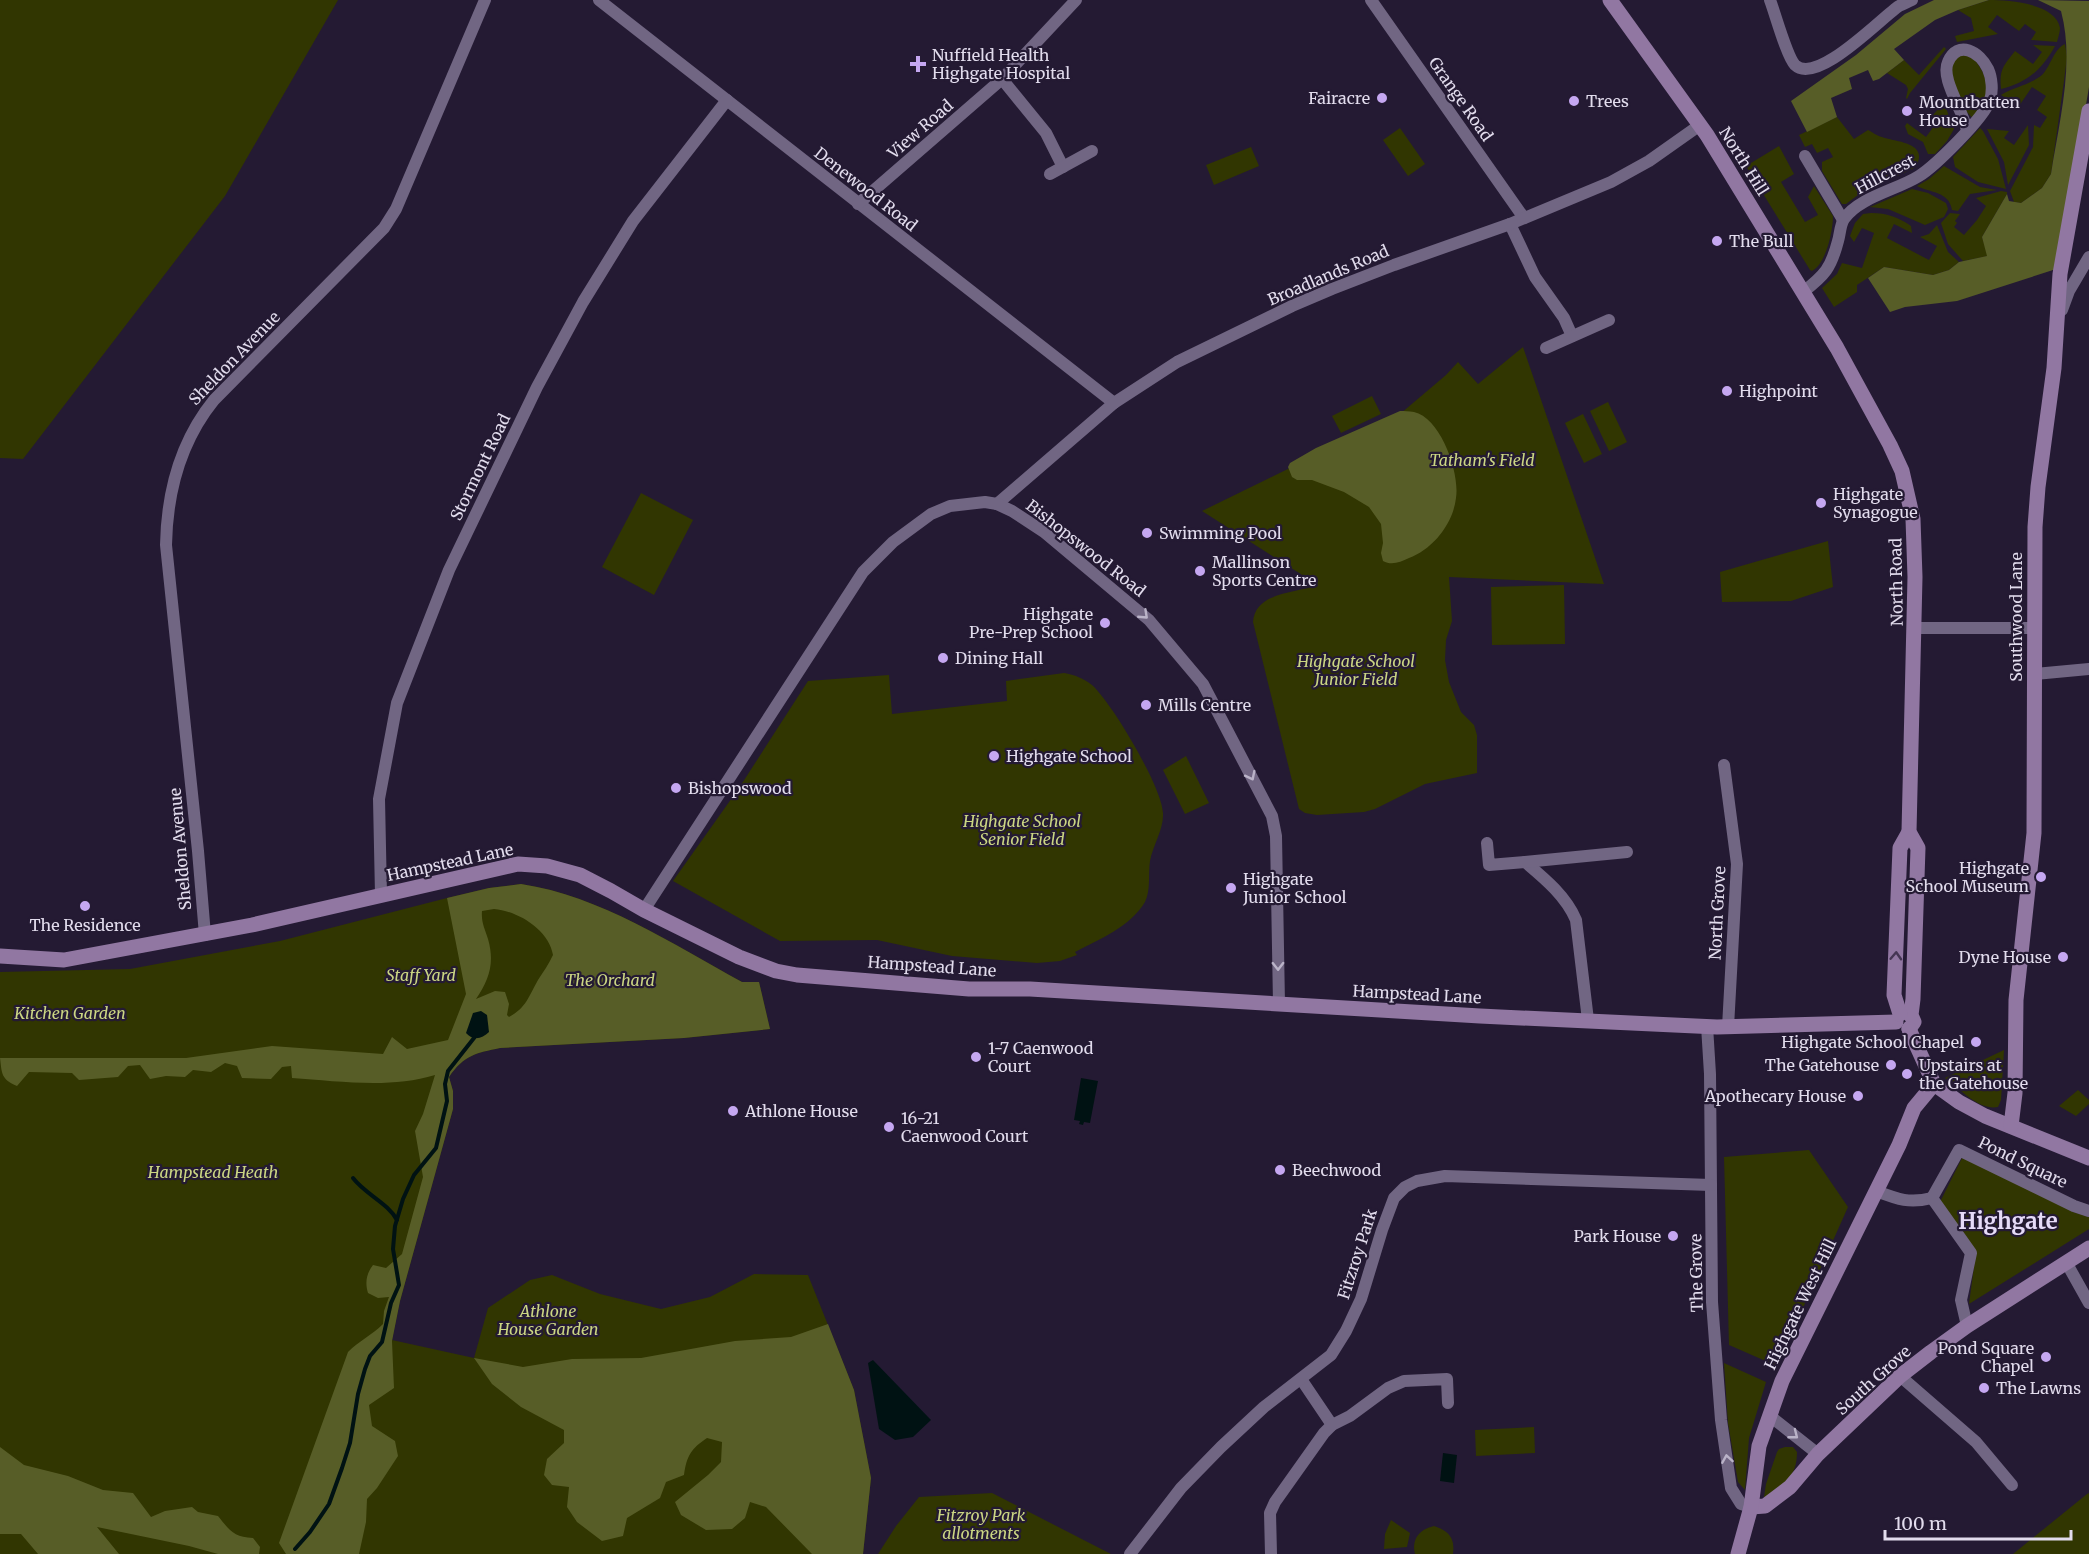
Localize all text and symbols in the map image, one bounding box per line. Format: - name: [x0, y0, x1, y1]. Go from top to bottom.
- place label: Nuffield Health Highgate Hospital: [932, 45, 1070, 83]
- street label: Grange Road: [1425, 53, 1497, 145]
- marker: Nuffield Health Highgate Hospital: [909, 55, 927, 73]
- place label: Fairacre: [1308, 88, 1370, 108]
- marker: Fairacre: [1375, 91, 1389, 105]
- place label: Trees: [1586, 91, 1629, 111]
- place label: Mountbatten House: [1919, 92, 2020, 130]
- marker: Trees: [1567, 94, 1581, 108]
- street label: View Road: [882, 95, 957, 164]
- marker: Mountbatten House: [1900, 104, 1914, 118]
- street label: North Hill: [1715, 123, 1773, 199]
- street label: Denewood Road: [811, 143, 922, 236]
- street label: Hillcrest: [1852, 150, 1919, 198]
- place label: The Bull: [1729, 231, 1794, 251]
- marker: The Bull: [1710, 234, 1724, 248]
- street label: Broadlands Road: [1264, 240, 1392, 310]
- street label: Sheldon Avenue: [184, 307, 284, 409]
- place label: Highpoint: [1739, 381, 1819, 401]
- marker: Highpoint: [1720, 384, 1734, 398]
- street label: Stormont Road: [446, 410, 515, 524]
- park label: Tatham's Field: [1429, 450, 1535, 470]
- place label: Highgate Synagogue: [1833, 484, 1918, 522]
- street label: Bishopswood Road: [1022, 495, 1150, 601]
- marker: Highgate Synagogue: [1814, 496, 1828, 510]
- place label: Swimming Pool: [1159, 523, 1282, 543]
- marker: Swimming Pool: [1140, 526, 1154, 540]
- street label: North Road: [1885, 537, 1907, 626]
- place label: Mallinson Sports Centre: [1212, 552, 1316, 590]
- street label: Southwood Lane: [2006, 552, 2026, 682]
- marker: Mallinson Sports Centre: [1193, 564, 1207, 578]
- place label: Highgate Pre-Prep School: [969, 604, 1093, 642]
- one-way arrow: [1137, 608, 1148, 619]
- marker: Highgate Pre-Prep School: [1098, 616, 1112, 630]
- place label: Dining Hall: [955, 648, 1043, 668]
- marker: Dining Hall: [936, 651, 950, 665]
- park label: Highgate School Junior Field: [1296, 651, 1415, 689]
- place label: Mills Centre: [1158, 695, 1251, 715]
- marker: Mills Centre: [1139, 698, 1153, 712]
- place label: Highgate School: [1006, 746, 1132, 766]
- marker: Highgate School: [987, 749, 1001, 763]
- one-way arrow: [1244, 770, 1255, 781]
- place label: Bishopswood: [688, 778, 792, 798]
- marker: Bishopswood: [669, 781, 683, 795]
- street label: Sheldon Avenue: [165, 787, 195, 911]
- park label: Highgate School Senior Field: [962, 811, 1081, 849]
- street label: Hampstead Lane: [385, 839, 515, 885]
- place label: Highgate School Museum: [1906, 858, 2029, 896]
- street label: North Grove: [1705, 866, 1729, 960]
- place label: Highgate Junior School: [1242, 869, 1346, 907]
- marker: Highgate School Museum: [2034, 870, 2048, 884]
- marker: Highgate Junior School: [1224, 881, 1238, 895]
- marker: The Residence: [78, 899, 92, 913]
- place label: The Residence: [29, 915, 141, 935]
- place label: Dyne House: [1958, 947, 2051, 967]
- marker: Dyne House: [2056, 950, 2070, 964]
- street label: Hampstead Lane: [867, 952, 997, 980]
- one-way arrow: [1890, 952, 1903, 961]
- one-way arrow: [1272, 961, 1284, 970]
- park label: Staff Yard: [386, 965, 457, 985]
- park label: The Orchard: [565, 970, 656, 990]
- street label: Hampstead Lane: [1352, 981, 1482, 1007]
- park label: Kitchen Garden: [13, 1003, 126, 1023]
- place label: Highgate School Chapel: [1781, 1032, 1964, 1052]
- marker: Highgate School Chapel: [1969, 1035, 1983, 1049]
- place label: 1-7 Caenwood Court: [988, 1038, 1094, 1076]
- marker: 1-7 Caenwood Court: [969, 1050, 983, 1064]
- place label: The Gatehouse: [1765, 1055, 1879, 1075]
- place label: Upstairs at the Gatehouse: [1919, 1055, 2028, 1093]
- marker: The Gatehouse: [1884, 1058, 1898, 1072]
- marker: Upstairs at the Gatehouse: [1900, 1067, 1914, 1081]
- place label: Apothecary House: [1704, 1086, 1846, 1106]
- marker: Apothecary House: [1851, 1089, 1865, 1103]
- place label: Athlone House: [744, 1101, 858, 1121]
- marker: Athlone House: [726, 1104, 740, 1118]
- place label: 16-21 Caenwood Court: [901, 1108, 1029, 1146]
- marker: 16-21 Caenwood Court: [882, 1120, 896, 1134]
- street label: Pond Square: [1975, 1132, 2071, 1192]
- place label: Beechwood: [1292, 1160, 1381, 1180]
- park label: Hampstead Heath: [147, 1162, 278, 1182]
- marker: Beechwood: [1273, 1163, 1287, 1177]
- street label: Fitzroy Park: [1333, 1205, 1381, 1302]
- district label: Highgate: [1958, 1207, 2058, 1235]
- place label: Park House: [1573, 1226, 1661, 1246]
- marker: Park House: [1666, 1229, 1680, 1243]
- street label: The Grove: [1685, 1234, 1707, 1312]
- street label: Highgate West Hill: [1760, 1235, 1840, 1373]
- park label: Athlone House Garden: [496, 1301, 599, 1339]
- place label: Pond Square Chapel: [1938, 1338, 2034, 1376]
- street label: South Grove: [1831, 1341, 1915, 1419]
- marker: Pond Square Chapel: [2039, 1350, 2053, 1364]
- place label: The Lawns: [1996, 1378, 2081, 1398]
- marker: The Lawns: [1977, 1381, 1991, 1395]
- one-way arrow: [1787, 1428, 1798, 1439]
- one-way arrow: [1721, 1454, 1733, 1463]
- scale bar: [1885, 1503, 2071, 1541]
- park label: Fitzroy Park allotments: [936, 1505, 1026, 1543]
- text: 100 m: [1894, 1512, 1947, 1535]

